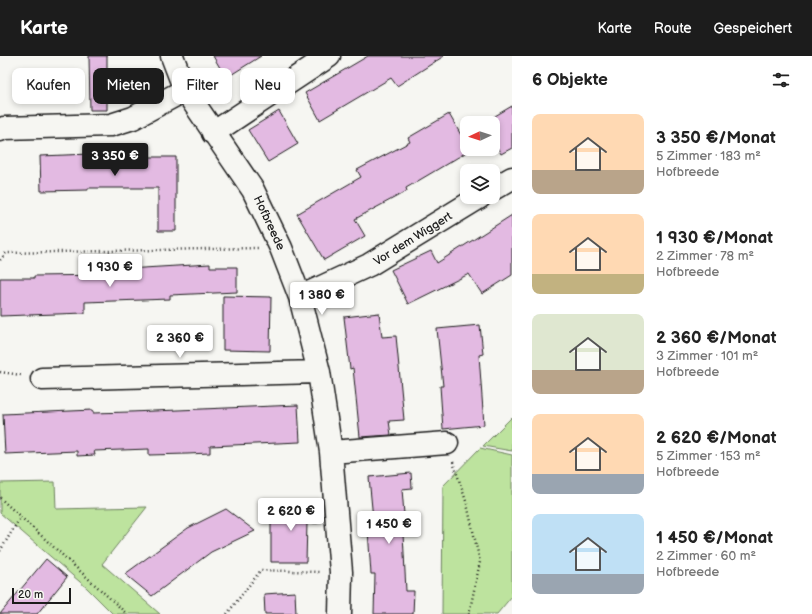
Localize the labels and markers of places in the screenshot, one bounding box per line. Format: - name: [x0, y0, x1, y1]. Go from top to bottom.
- pin: 3 350 €: [78, 143, 152, 177]
- pin: 1 930 €: [73, 254, 147, 288]
- pin: 1 380 €: [285, 282, 359, 316]
- pin: 2 360 €: [143, 325, 217, 359]
- pin: 2 620 €: [254, 498, 328, 532]
- pin: 1 450 €: [352, 511, 426, 545]

